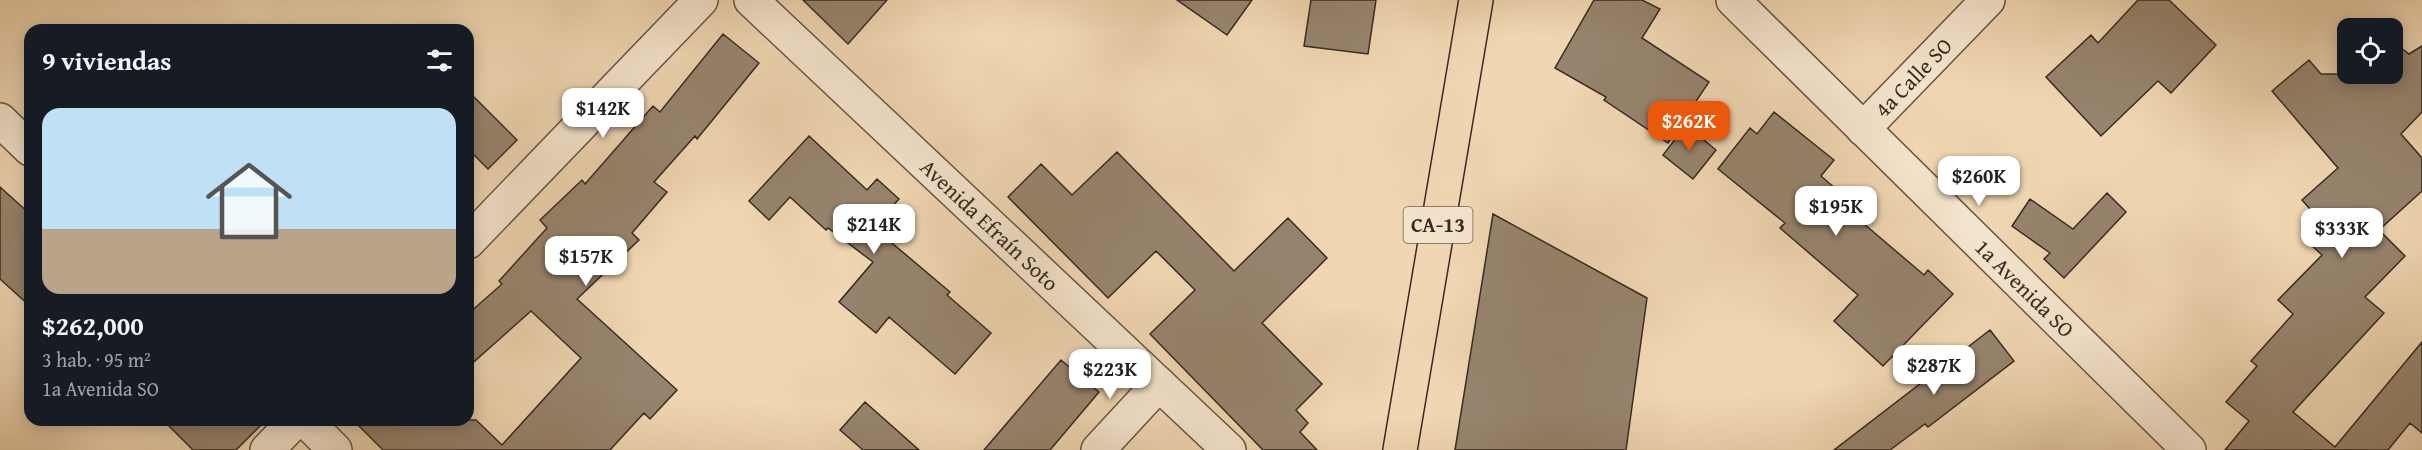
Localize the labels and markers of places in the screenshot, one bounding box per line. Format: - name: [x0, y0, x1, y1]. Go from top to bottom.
- pin: $142K: [561, 88, 645, 139]
- pin: $262K: [1647, 101, 1731, 152]
- pin: $260K: [1937, 156, 2021, 207]
- pin: $195K: [1794, 186, 1878, 237]
- pin: $214K: [832, 204, 916, 255]
- pin: $333K: [2300, 208, 2384, 259]
- pin: $157K: [544, 236, 628, 287]
- pin: $287K: [1892, 345, 1976, 396]
- pin: $223K: [1068, 349, 1152, 400]

